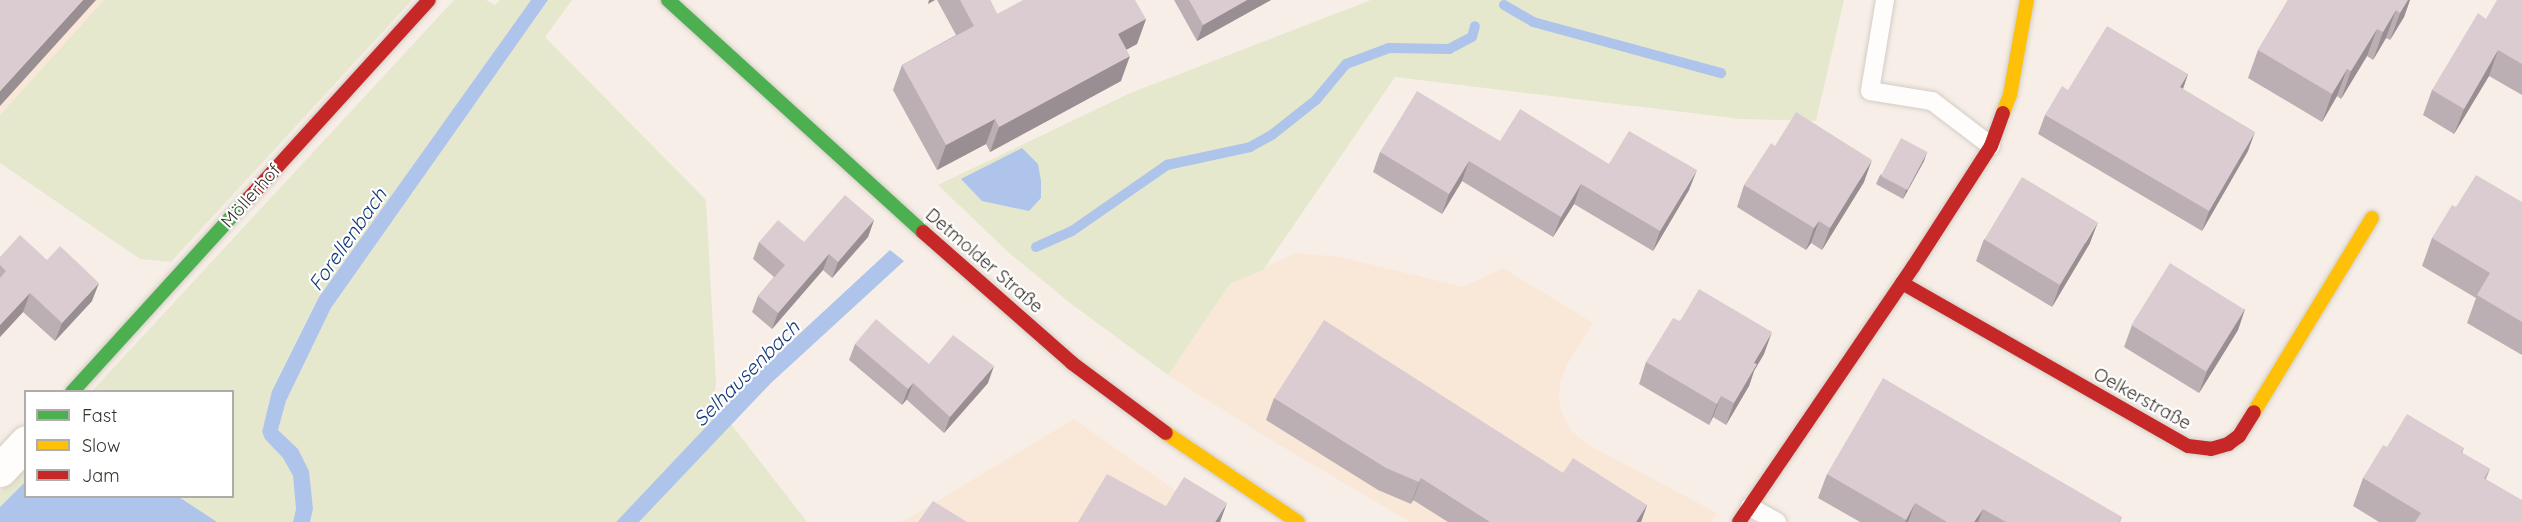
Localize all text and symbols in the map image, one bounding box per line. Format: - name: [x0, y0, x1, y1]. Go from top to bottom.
- street label: Möllerhof: [217, 160, 285, 232]
- water label: Forellenbach: [303, 183, 391, 295]
- street label: Detmolder Straße: [921, 204, 1047, 318]
- water label: Selhausenbach: [688, 315, 804, 431]
- street label: Oelkerstraße: [2090, 363, 2194, 435]
- legend: [24, 390, 234, 498]
- text: Fast: [82, 404, 117, 427]
- text: Slow: [82, 434, 120, 457]
- text: Jam: [82, 464, 120, 487]

